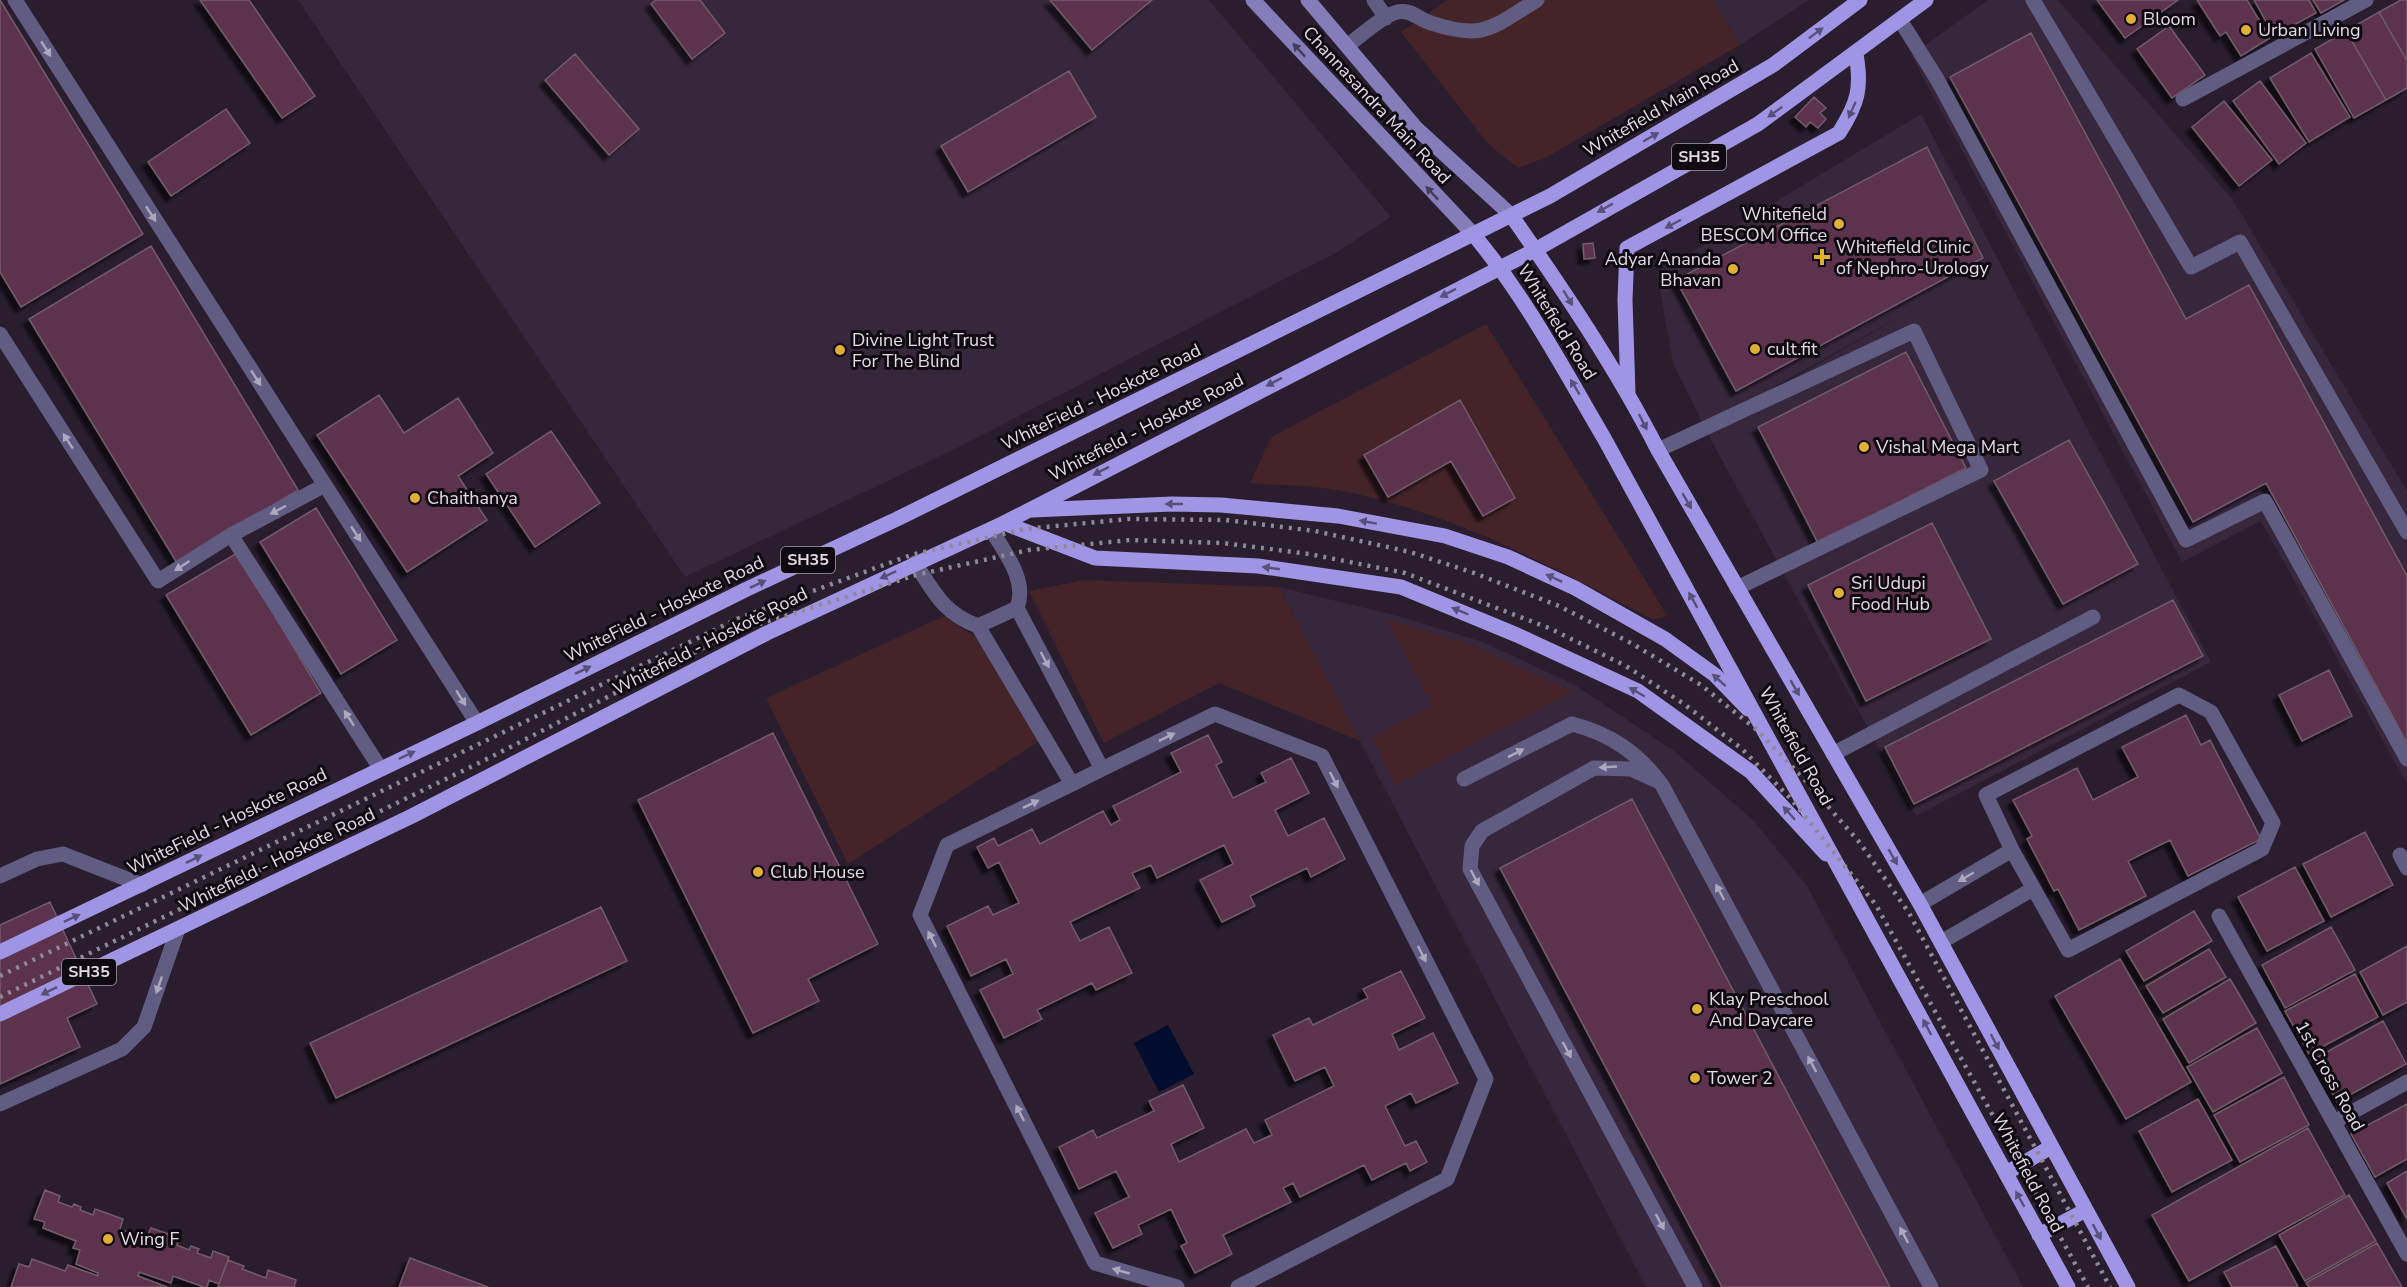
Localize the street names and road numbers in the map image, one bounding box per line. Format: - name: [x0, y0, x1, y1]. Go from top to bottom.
- street label: Channasandra Main Road: [1298, 21, 1456, 189]
- street label: Whitefield Main Road: [1579, 54, 1743, 162]
- road number: SH35: [1672, 144, 1726, 170]
- street label: Whitefield Road: [1512, 260, 1602, 384]
- street label: WhiteField - Hoskote Road: [997, 338, 1205, 456]
- street label: Whitefield - Hoskote Road: [1044, 367, 1248, 487]
- road number: SH35: [781, 547, 835, 573]
- street label: WhiteField - Hoskote Road: [560, 550, 768, 668]
- street label: Whitefield - Hoskote Road: [608, 581, 812, 701]
- street label: Whitefield Road: [1754, 683, 1838, 809]
- street label: WhiteField - Hoskote Road: [123, 762, 331, 880]
- street label: Whitefield - Hoskote Road: [175, 802, 379, 918]
- road number: SH35: [62, 959, 116, 985]
- street label: 1st Cross Road: [2290, 1017, 2370, 1135]
- street label: Whitefield Road: [1986, 1109, 2070, 1237]

